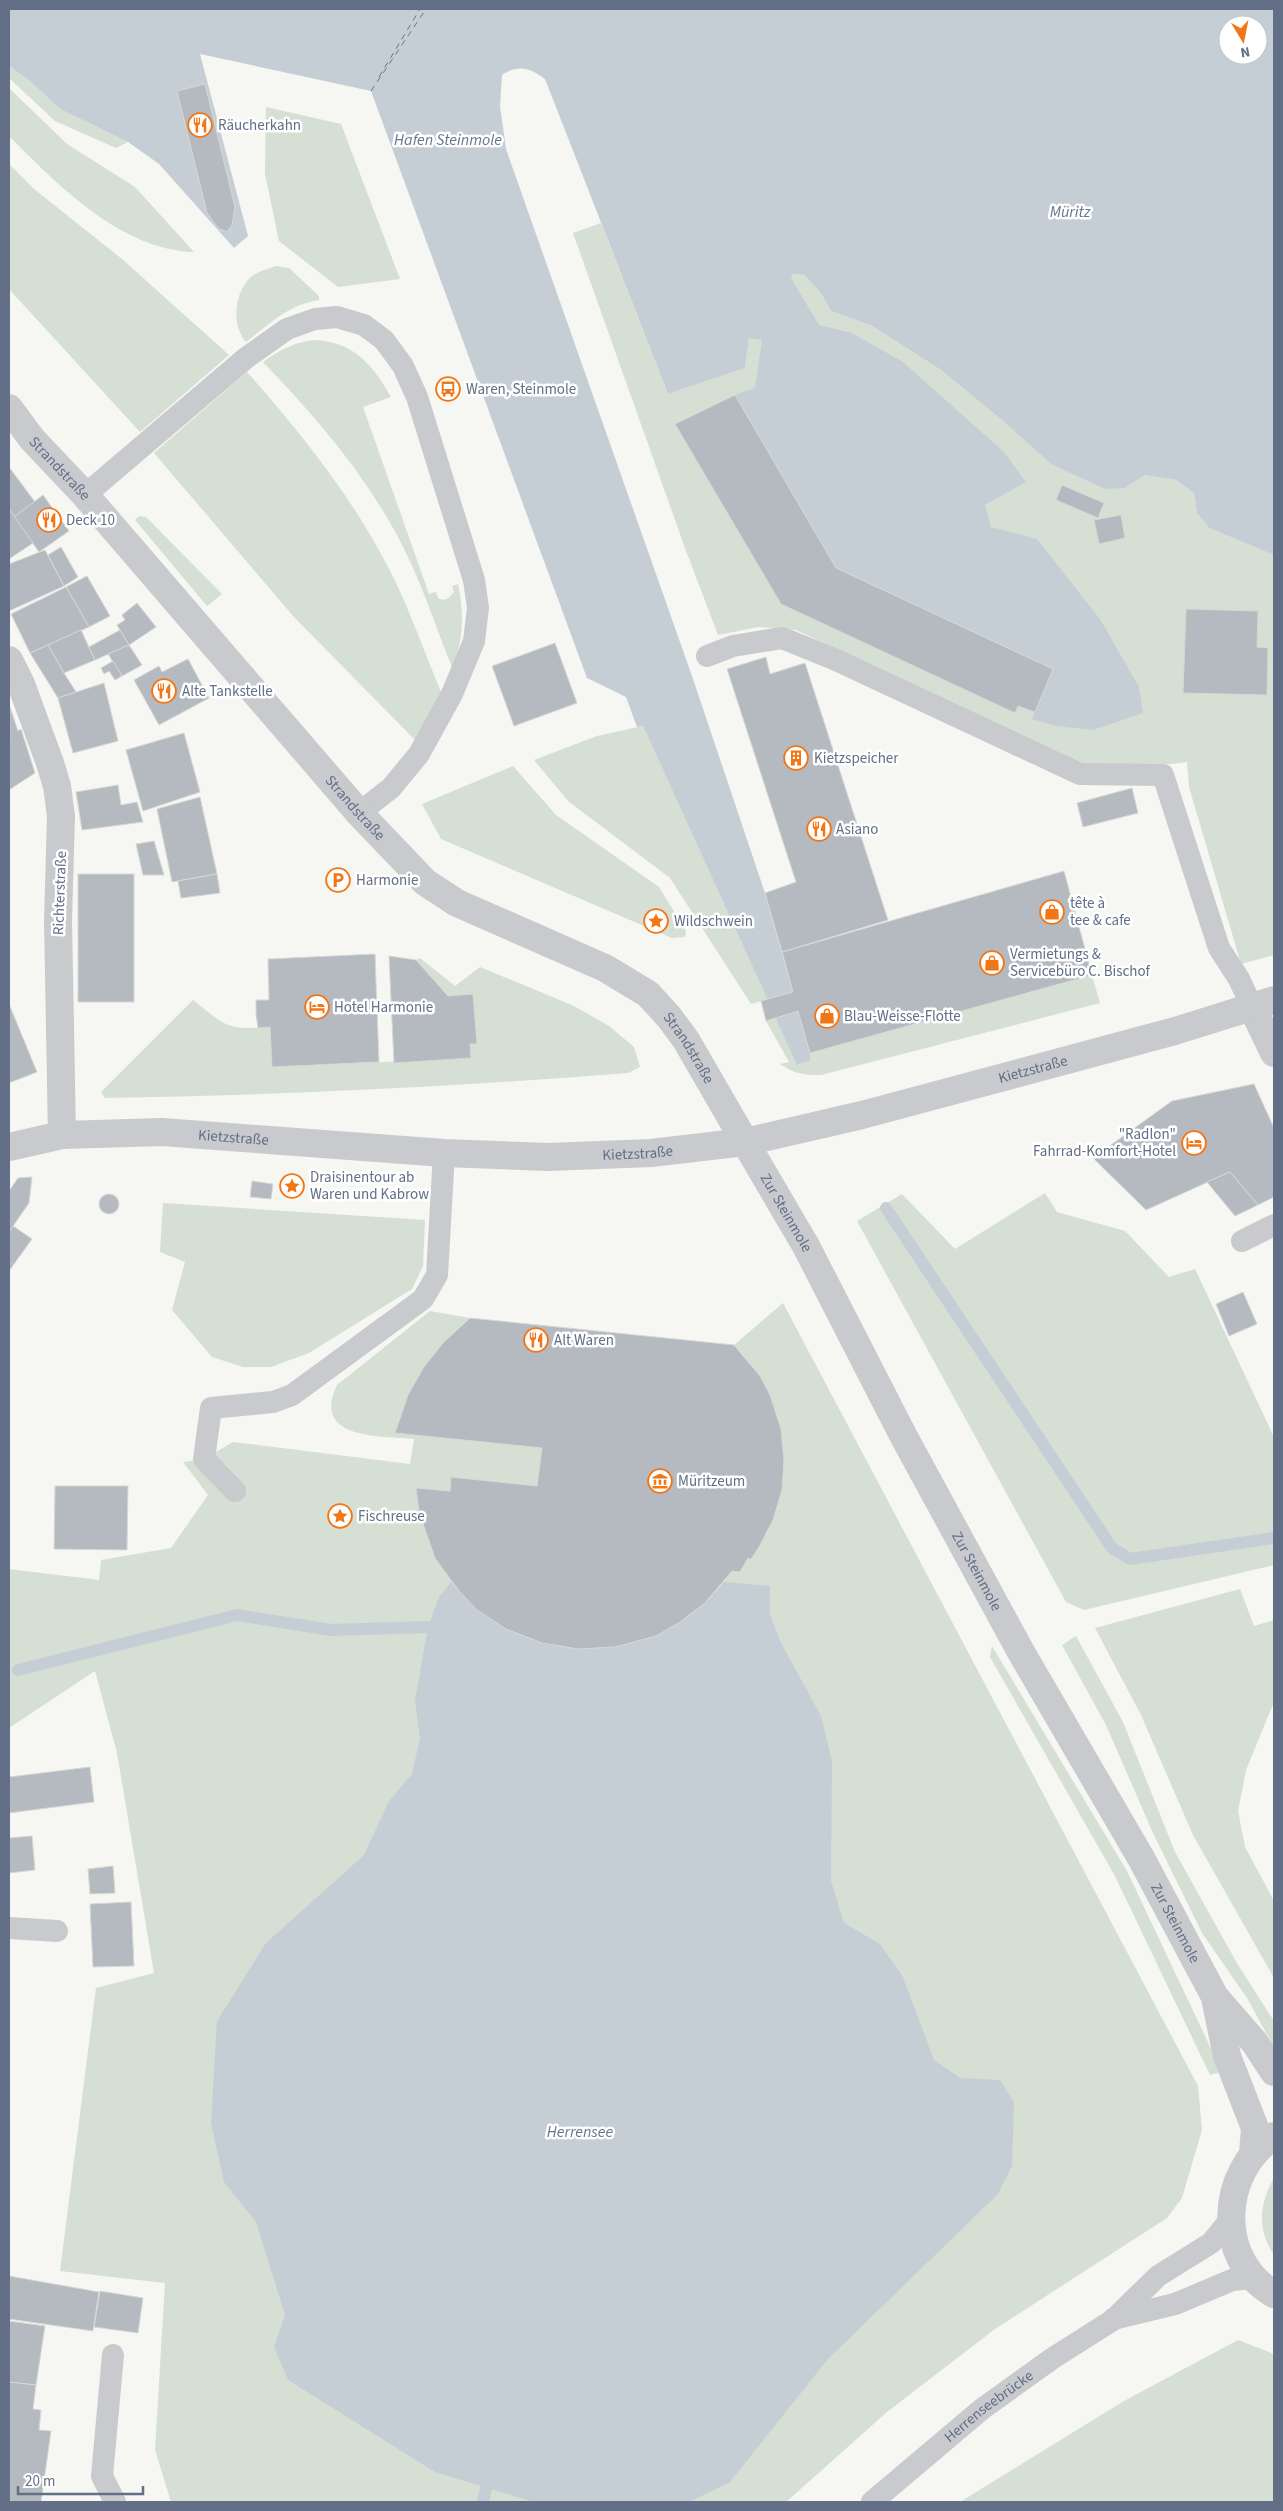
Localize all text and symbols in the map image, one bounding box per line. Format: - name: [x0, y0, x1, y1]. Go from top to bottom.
- north arrow: [1218, 15, 1268, 65]
- text: N: [1239, 41, 1251, 62]
- restaurant icon: Räucherkahn: [187, 112, 213, 138]
- place label: Räucherkahn: [218, 115, 301, 136]
- water label: Hafen Steinmole: [394, 129, 502, 151]
- water label: Müritz: [1050, 201, 1091, 223]
- bus stop icon: Waren, Steinmole: [435, 376, 461, 402]
- place label: Waren, Steinmole: [466, 379, 576, 400]
- street label: Strandstraße: [24, 432, 96, 505]
- restaurant icon: Deck 10: [36, 507, 62, 533]
- place label: Deck 10: [66, 510, 115, 531]
- restaurant icon: Alte Tankstelle: [151, 678, 177, 704]
- place label: Alte Tankstelle: [182, 681, 273, 702]
- building icon: Kietzspeicher: [783, 745, 809, 771]
- place label: Kietzspeicher: [814, 748, 899, 769]
- street label: Strandstraße: [320, 770, 390, 845]
- restaurant icon: Asiano: [806, 816, 832, 842]
- place label: Asiano: [836, 819, 878, 840]
- street label: Richterstraße: [48, 851, 72, 935]
- parking icon: Harmonie: [325, 867, 351, 893]
- place label: Harmonie: [356, 870, 418, 891]
- place label: tête à tee & cafe: [1070, 893, 1131, 931]
- shop icon: tête à tee & cafe: [1039, 899, 1065, 925]
- place icon: Wildschwein: [643, 908, 669, 934]
- place label: Wildschwein: [674, 911, 753, 932]
- place label: Vermietungs & Servicebüro C. Bischof: [1010, 944, 1151, 982]
- shop icon: Vermietungs & Servicebüro C. Bischof: [979, 950, 1005, 976]
- hotel icon: Hotel Harmonie: [304, 994, 330, 1020]
- place label: Hotel Harmonie: [334, 997, 433, 1018]
- shop icon: Blau-Weisse-Flotte: [814, 1003, 840, 1029]
- place label: Blau-Weisse-Flotte: [844, 1006, 961, 1027]
- street label: Strandstraße: [659, 1007, 720, 1087]
- street label: Kietzstraße: [996, 1050, 1070, 1088]
- street label: Kietzstraße: [197, 1124, 269, 1150]
- place label: "Radlon" Fahrrad-Komfort-Hotel: [1033, 1124, 1176, 1162]
- hotel icon: "Radlon" Fahrrad-Komfort-Hotel: [1181, 1130, 1207, 1156]
- street label: Kietzstraße: [602, 1140, 674, 1165]
- place label: Draisinentour ab Waren und Kabrow: [310, 1167, 429, 1205]
- street label: Zur Steinmole: [755, 1169, 818, 1256]
- place icon: Draisinentour ab Waren und Kabrow: [279, 1173, 305, 1199]
- restaurant icon: Alt Waren: [523, 1327, 549, 1353]
- place label: Alt Waren: [554, 1330, 614, 1351]
- museum icon: Müritzeum: [647, 1468, 673, 1494]
- place label: Müritzeum: [678, 1471, 745, 1492]
- place icon: Fischreuse: [327, 1503, 353, 1529]
- place label: Fischreuse: [358, 1506, 425, 1527]
- street label: Zur Steinmole: [947, 1528, 1007, 1615]
- street label: Zur Steinmole: [1146, 1879, 1206, 1967]
- water label: Herrensee: [547, 2121, 613, 2143]
- street label: Herrenseebrücke: [939, 2365, 1037, 2447]
- scale bar: [18, 2464, 142, 2496]
- text: 20 m: [25, 2471, 55, 2492]

